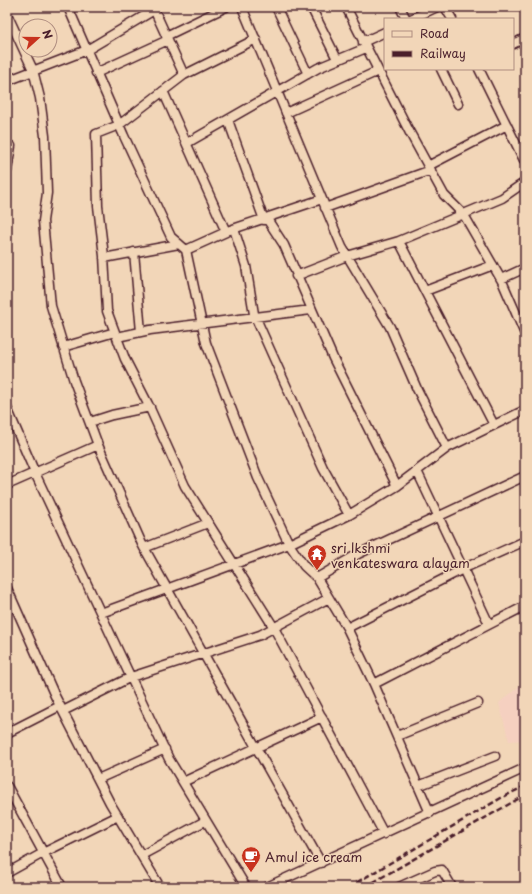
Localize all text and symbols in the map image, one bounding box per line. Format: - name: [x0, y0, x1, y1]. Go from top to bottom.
- north arrow: [18, 18, 58, 58]
- legend: [384, 18, 514, 70]
- text: Road: [420, 24, 449, 42]
- text: N: [38, 27, 57, 42]
- text: Railway: [420, 44, 466, 62]
- place label: sri lkshmi venkateswara alayam: [331, 538, 470, 572]
- temple icon: sri lkshmi venkateswara alayam: [306, 543, 328, 571]
- cafe icon: Amul ice cream: [240, 845, 262, 873]
- place label: Amul ice cream: [265, 847, 362, 866]

